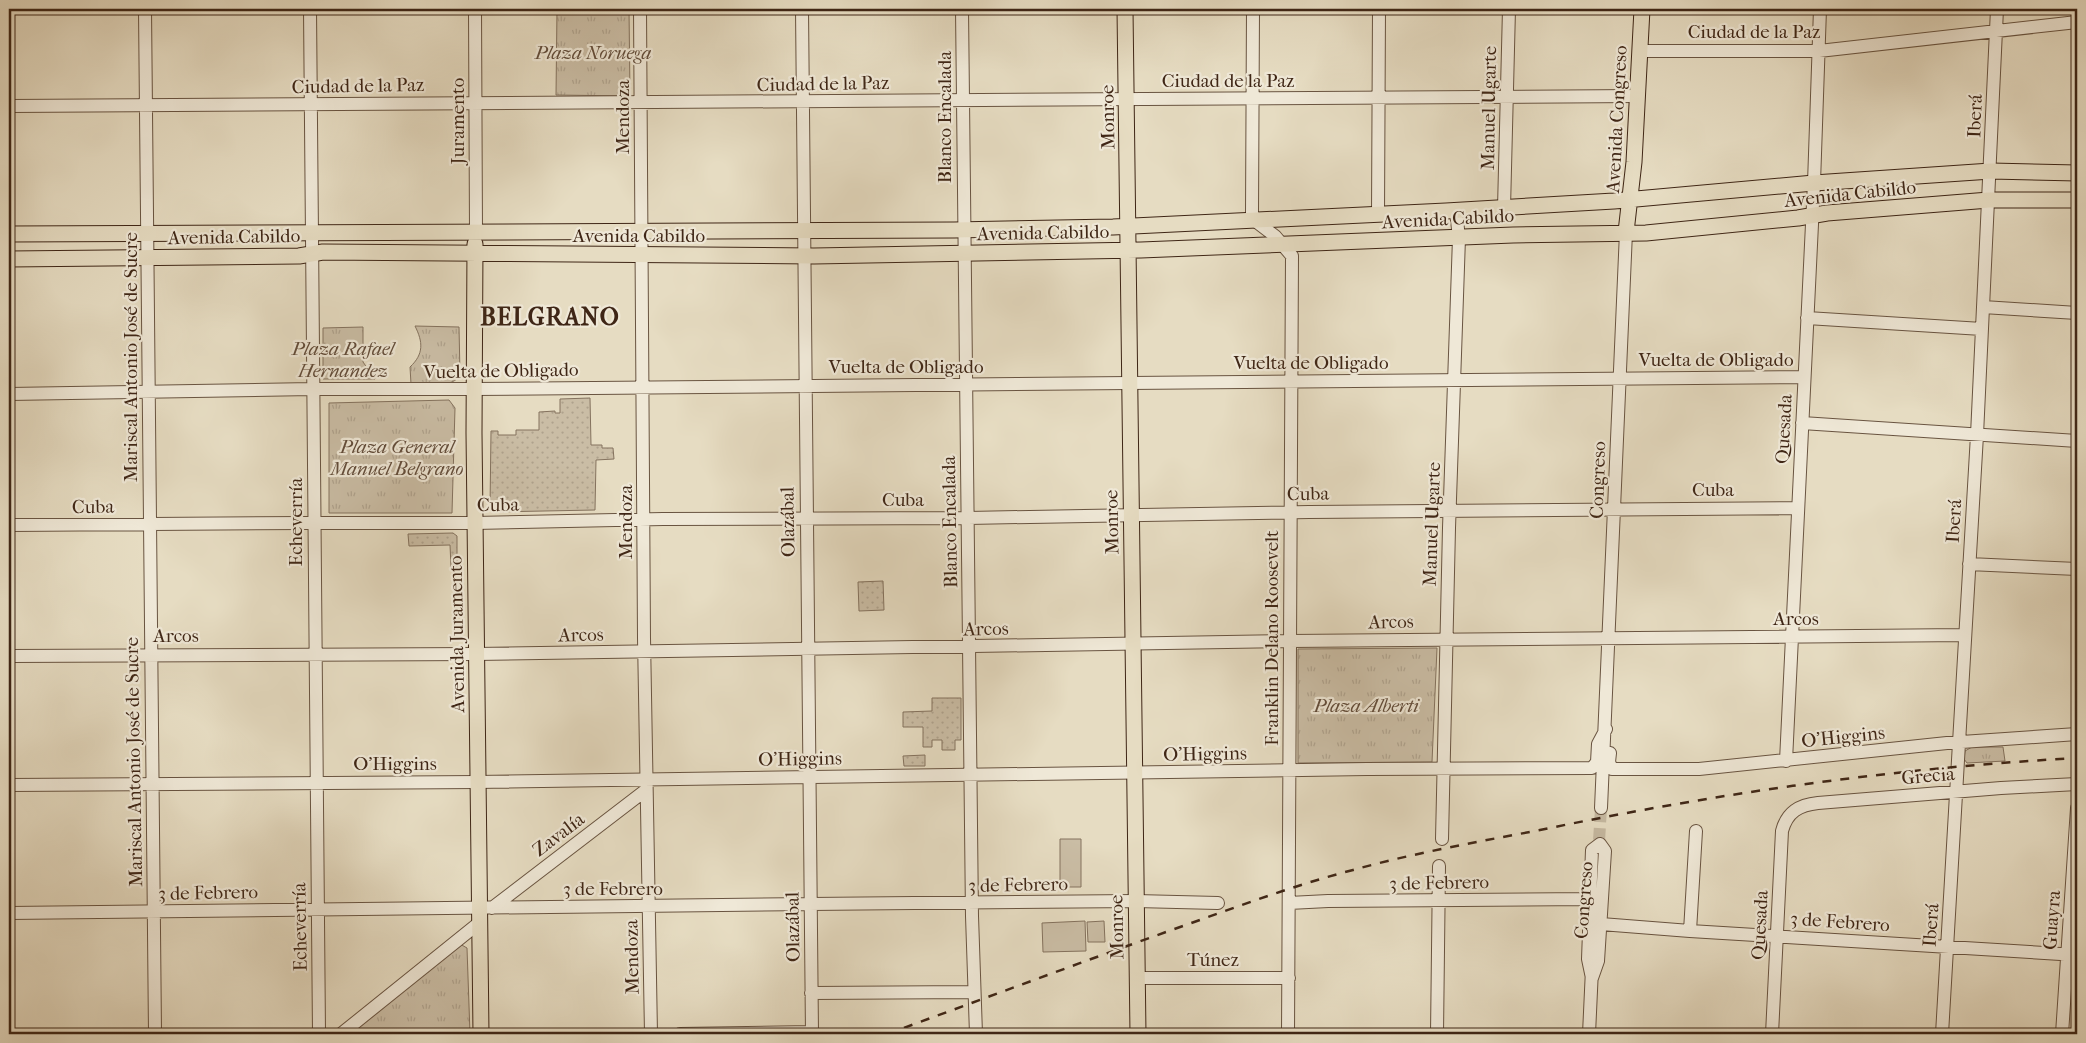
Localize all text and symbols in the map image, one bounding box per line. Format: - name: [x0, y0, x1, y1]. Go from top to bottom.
- street label: Ciudad de la Paz: [1688, 21, 1820, 43]
- park label: Plaza Noruega: [534, 42, 651, 64]
- street label: Avenida Congreso: [1602, 44, 1632, 194]
- street label: Manuel Ugarte: [1477, 46, 1501, 170]
- street label: Blanco Encalada: [934, 51, 956, 183]
- street label: Ciudad de la Paz: [1162, 70, 1294, 92]
- street label: Ciudad de la Paz: [756, 72, 890, 96]
- street label: Ciudad de la Paz: [291, 74, 425, 98]
- street label: Juramento: [447, 77, 469, 166]
- street label: Mendoza: [612, 79, 634, 154]
- street label: Monroe: [1096, 84, 1120, 150]
- street label: Iberá: [1963, 94, 1987, 138]
- street label: Avenida Cabildo: [1782, 176, 1917, 212]
- street label: Avenida Cabildo: [1380, 205, 1515, 233]
- street label: Avenida Cabildo: [976, 221, 1110, 245]
- street label: Avenida Cabildo: [167, 225, 301, 249]
- street label: Avenida Cabildo: [572, 225, 706, 247]
- street label: Mariscal Antonio José de Sucre: [120, 232, 142, 482]
- district label: BELGRANO: [480, 303, 620, 331]
- park label: Plaza Rafael Hernandez: [291, 338, 397, 382]
- street label: Vuelta de Obligado: [1637, 349, 1794, 371]
- street label: Vuelta de Obligado: [1232, 352, 1389, 374]
- street label: Vuelta de Obligado: [827, 356, 984, 378]
- street label: Vuelta de Obligado: [422, 359, 579, 383]
- street label: Quesada: [1771, 393, 1797, 464]
- park label: Plaza General Manuel Belgrano: [328, 436, 464, 480]
- street label: Congreso: [1586, 441, 1610, 519]
- street label: Blanco Encalada: [938, 455, 962, 588]
- street label: Manuel Ugarte: [1419, 462, 1445, 587]
- street label: Echeverría: [285, 477, 307, 566]
- street label: Cuba: [1692, 479, 1734, 501]
- street label: Cuba: [1287, 483, 1330, 505]
- street label: Mendoza: [615, 484, 637, 559]
- street label: Olazábal: [776, 487, 800, 557]
- street label: Cuba: [882, 489, 924, 511]
- street label: Monroe: [1100, 489, 1124, 555]
- street label: Cuba: [477, 494, 520, 516]
- street label: Cuba: [72, 496, 115, 518]
- street label: Iberá: [1942, 498, 1966, 543]
- street label: Franklin Delano Roosevelt: [1261, 530, 1283, 746]
- street label: Avenida Juramento: [445, 555, 469, 714]
- street label: Arcos: [1772, 608, 1819, 630]
- street label: Arcos: [1367, 611, 1414, 633]
- street label: Arcos: [962, 618, 1009, 640]
- street label: Arcos: [557, 624, 604, 646]
- street label: Arcos: [152, 625, 199, 647]
- street label: Mariscal Antonio José de Sucre: [121, 637, 147, 887]
- park label: Plaza Alberti: [1312, 695, 1420, 717]
- street label: O'Higgins: [1800, 722, 1886, 752]
- street label: O'Higgins: [1163, 742, 1247, 766]
- street label: O'Higgins: [758, 747, 842, 771]
- street label: O'Higgins: [353, 753, 437, 775]
- street label: Grecia: [1900, 763, 1956, 789]
- street label: Zavalía: [528, 808, 589, 861]
- street label: Congreso: [1570, 860, 1598, 940]
- street label: 3 de Febrero: [1389, 871, 1490, 895]
- street label: 3 de Febrero: [968, 873, 1069, 897]
- street label: 3 de Febrero: [563, 878, 663, 900]
- street label: 3 de Febrero: [158, 881, 259, 905]
- street label: Echeverría: [288, 882, 312, 972]
- street label: Quesada: [1747, 889, 1773, 960]
- street label: Guayra: [2039, 889, 2065, 951]
- street label: Olazábal: [781, 892, 805, 962]
- street label: Monroe: [1105, 894, 1129, 960]
- street label: Iberá: [1919, 902, 1944, 948]
- street label: 3 de Febrero: [1789, 908, 1891, 936]
- street label: Mendoza: [620, 919, 644, 994]
- street label: Túnez: [1187, 949, 1239, 971]

